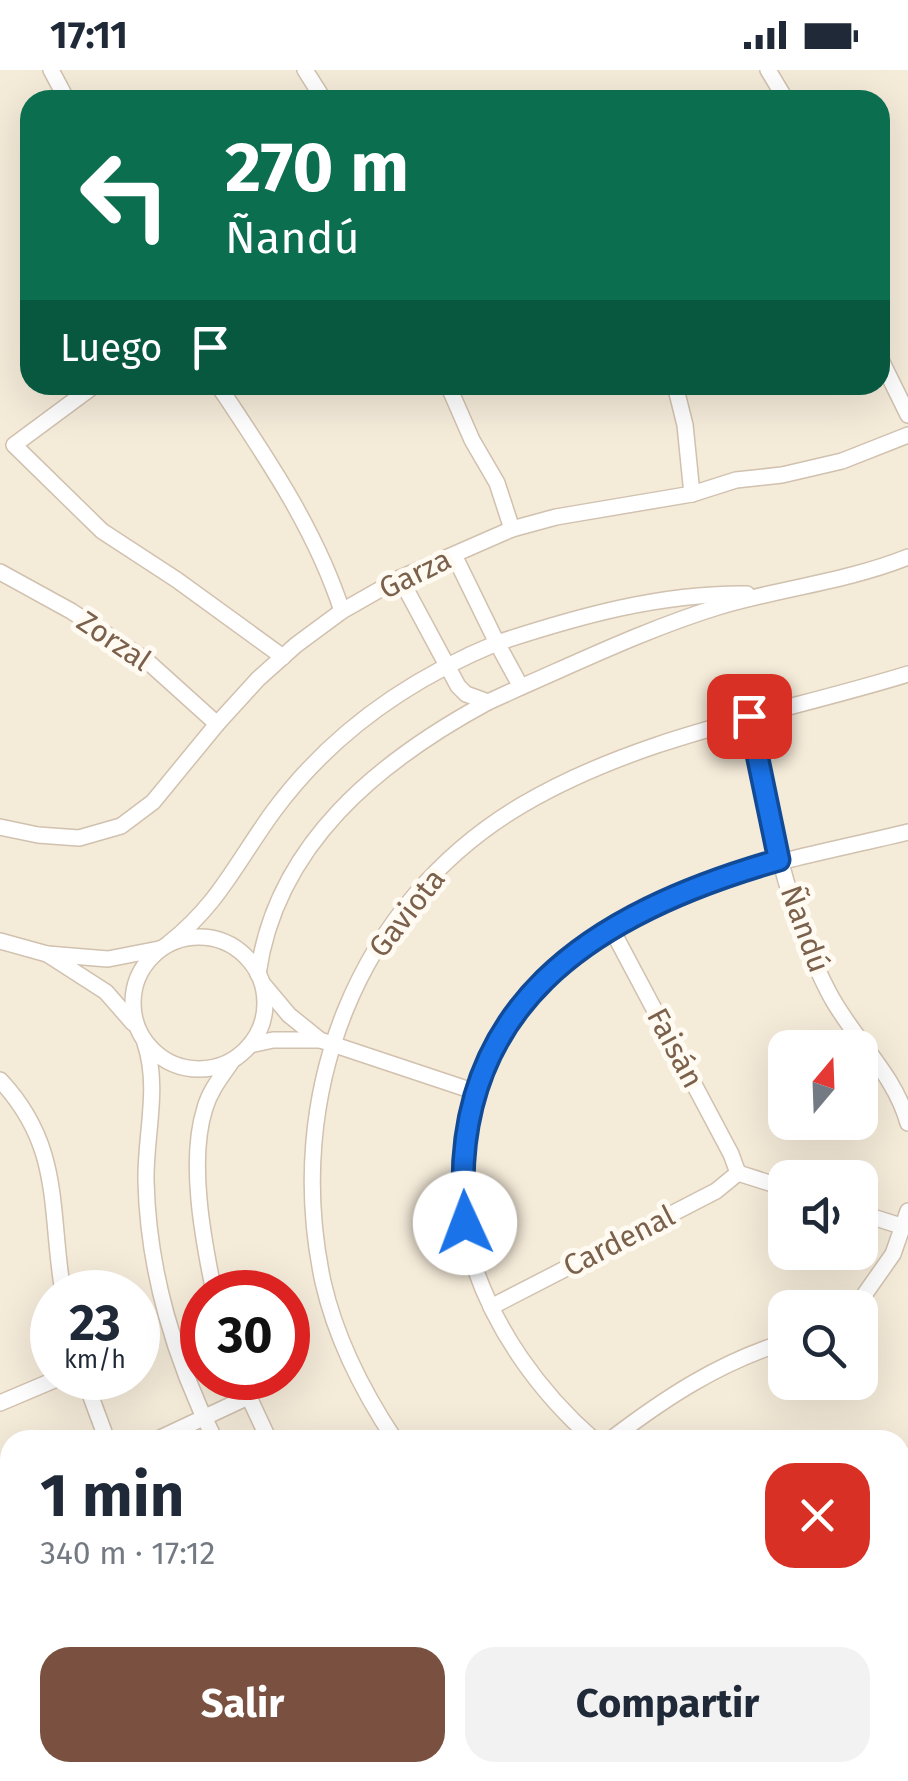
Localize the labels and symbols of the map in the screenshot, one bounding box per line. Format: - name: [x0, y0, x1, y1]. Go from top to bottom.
- street label: Garza: [373, 541, 457, 607]
- street label: Zorzal: [70, 603, 158, 679]
- pin: [707, 674, 792, 759]
- street label: Gaviota: [361, 862, 453, 964]
- street label: Ñandú: [773, 881, 837, 977]
- street label: Faisán: [639, 1002, 711, 1094]
- north arrow: [768, 1030, 878, 1140]
- position arrow: [413, 1171, 517, 1275]
- street label: Cardenal: [557, 1198, 681, 1284]
- speed limit sign: 30: [180, 1270, 310, 1400]

